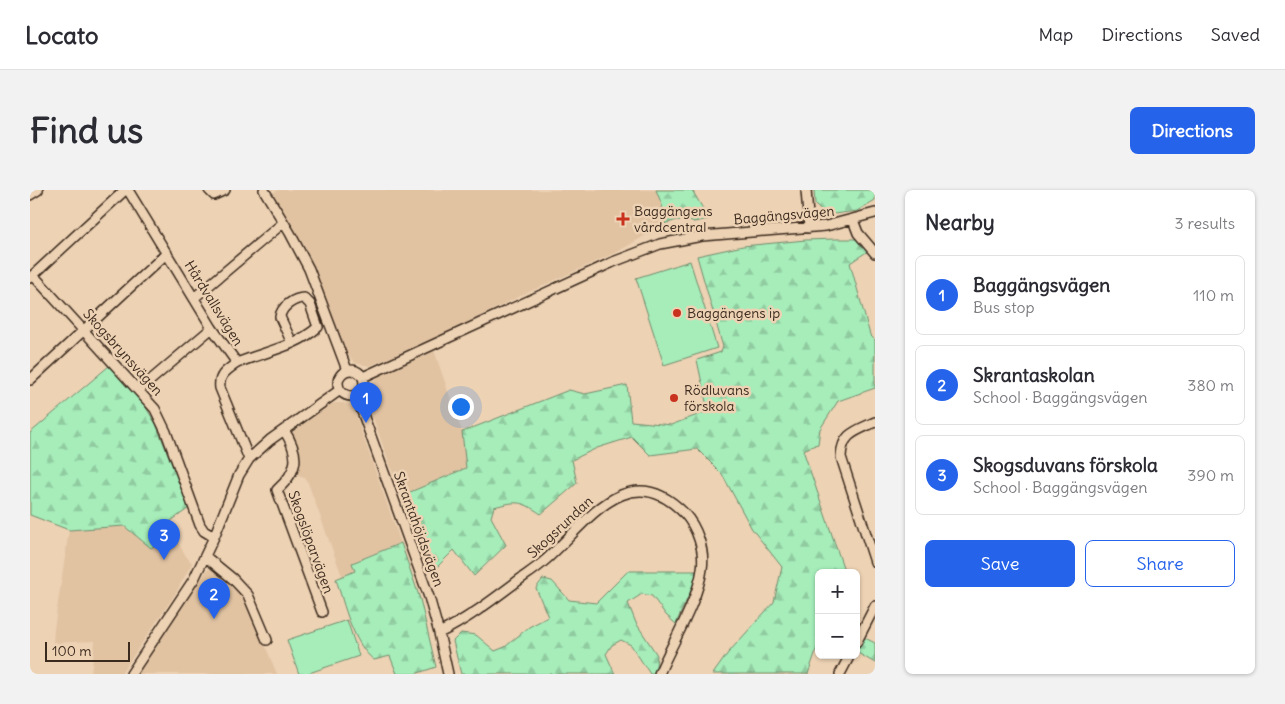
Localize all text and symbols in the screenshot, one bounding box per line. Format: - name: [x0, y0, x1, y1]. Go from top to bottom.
- text: Locato: [25, 20, 99, 50]
- text: Map: [1038, 23, 1073, 46]
- text: Directions: [1101, 23, 1183, 46]
- text: Saved: [1211, 23, 1260, 46]
- button: Directions: [1130, 107, 1255, 154]
- text: Find us: [30, 108, 143, 152]
- place label: Baggängens vårdcentral: [634, 202, 713, 236]
- street label: Baggängsvägen: [733, 202, 835, 228]
- text: Nearby: [925, 209, 995, 236]
- marker: Baggängens vårdcentral: [616, 212, 630, 226]
- text: 3 results: [1175, 213, 1235, 233]
- street label: Hårdvallsvägen: [181, 257, 247, 349]
- text: Baggängsvägen: [973, 273, 1110, 297]
- text: 1: [939, 285, 945, 305]
- text: 110 m: [1193, 285, 1234, 305]
- text: Bus stop: [973, 297, 1035, 317]
- place label: Baggängens ip: [687, 304, 780, 322]
- street label: Skogsbrynsvägen: [79, 305, 167, 399]
- marker: Baggängens ip: [671, 307, 683, 319]
- text: Skrantaskolan: [973, 363, 1095, 387]
- text: 2: [938, 375, 946, 395]
- text: 380 m: [1187, 375, 1234, 395]
- place label: Rödluvans förskola: [684, 381, 749, 415]
- pin: 1: [350, 382, 382, 423]
- text: School · Baggängsvägen: [973, 387, 1148, 407]
- marker: Rödluvans förskola: [668, 392, 680, 404]
- your location: [448, 394, 474, 420]
- text: Skogsduvans förskola: [973, 453, 1158, 477]
- text: 3: [937, 465, 947, 485]
- text: 390 m: [1187, 465, 1234, 485]
- street label: Skrantahöjdsvägen: [390, 469, 448, 589]
- text: School · Baggängsvägen: [973, 477, 1148, 497]
- street label: Skogslöparvägen: [284, 488, 338, 596]
- street label: Skogsrundan: [523, 492, 597, 562]
- pin: 3: [148, 519, 180, 560]
- button: Save: [925, 540, 1075, 587]
- button: Share: [1085, 540, 1235, 587]
- map controls: [815, 569, 860, 659]
- button: +: [815, 569, 860, 614]
- pin: 2: [198, 578, 230, 619]
- button: −: [815, 614, 860, 659]
- scale bar: [45, 639, 130, 662]
- text: 100 m: [52, 642, 92, 660]

